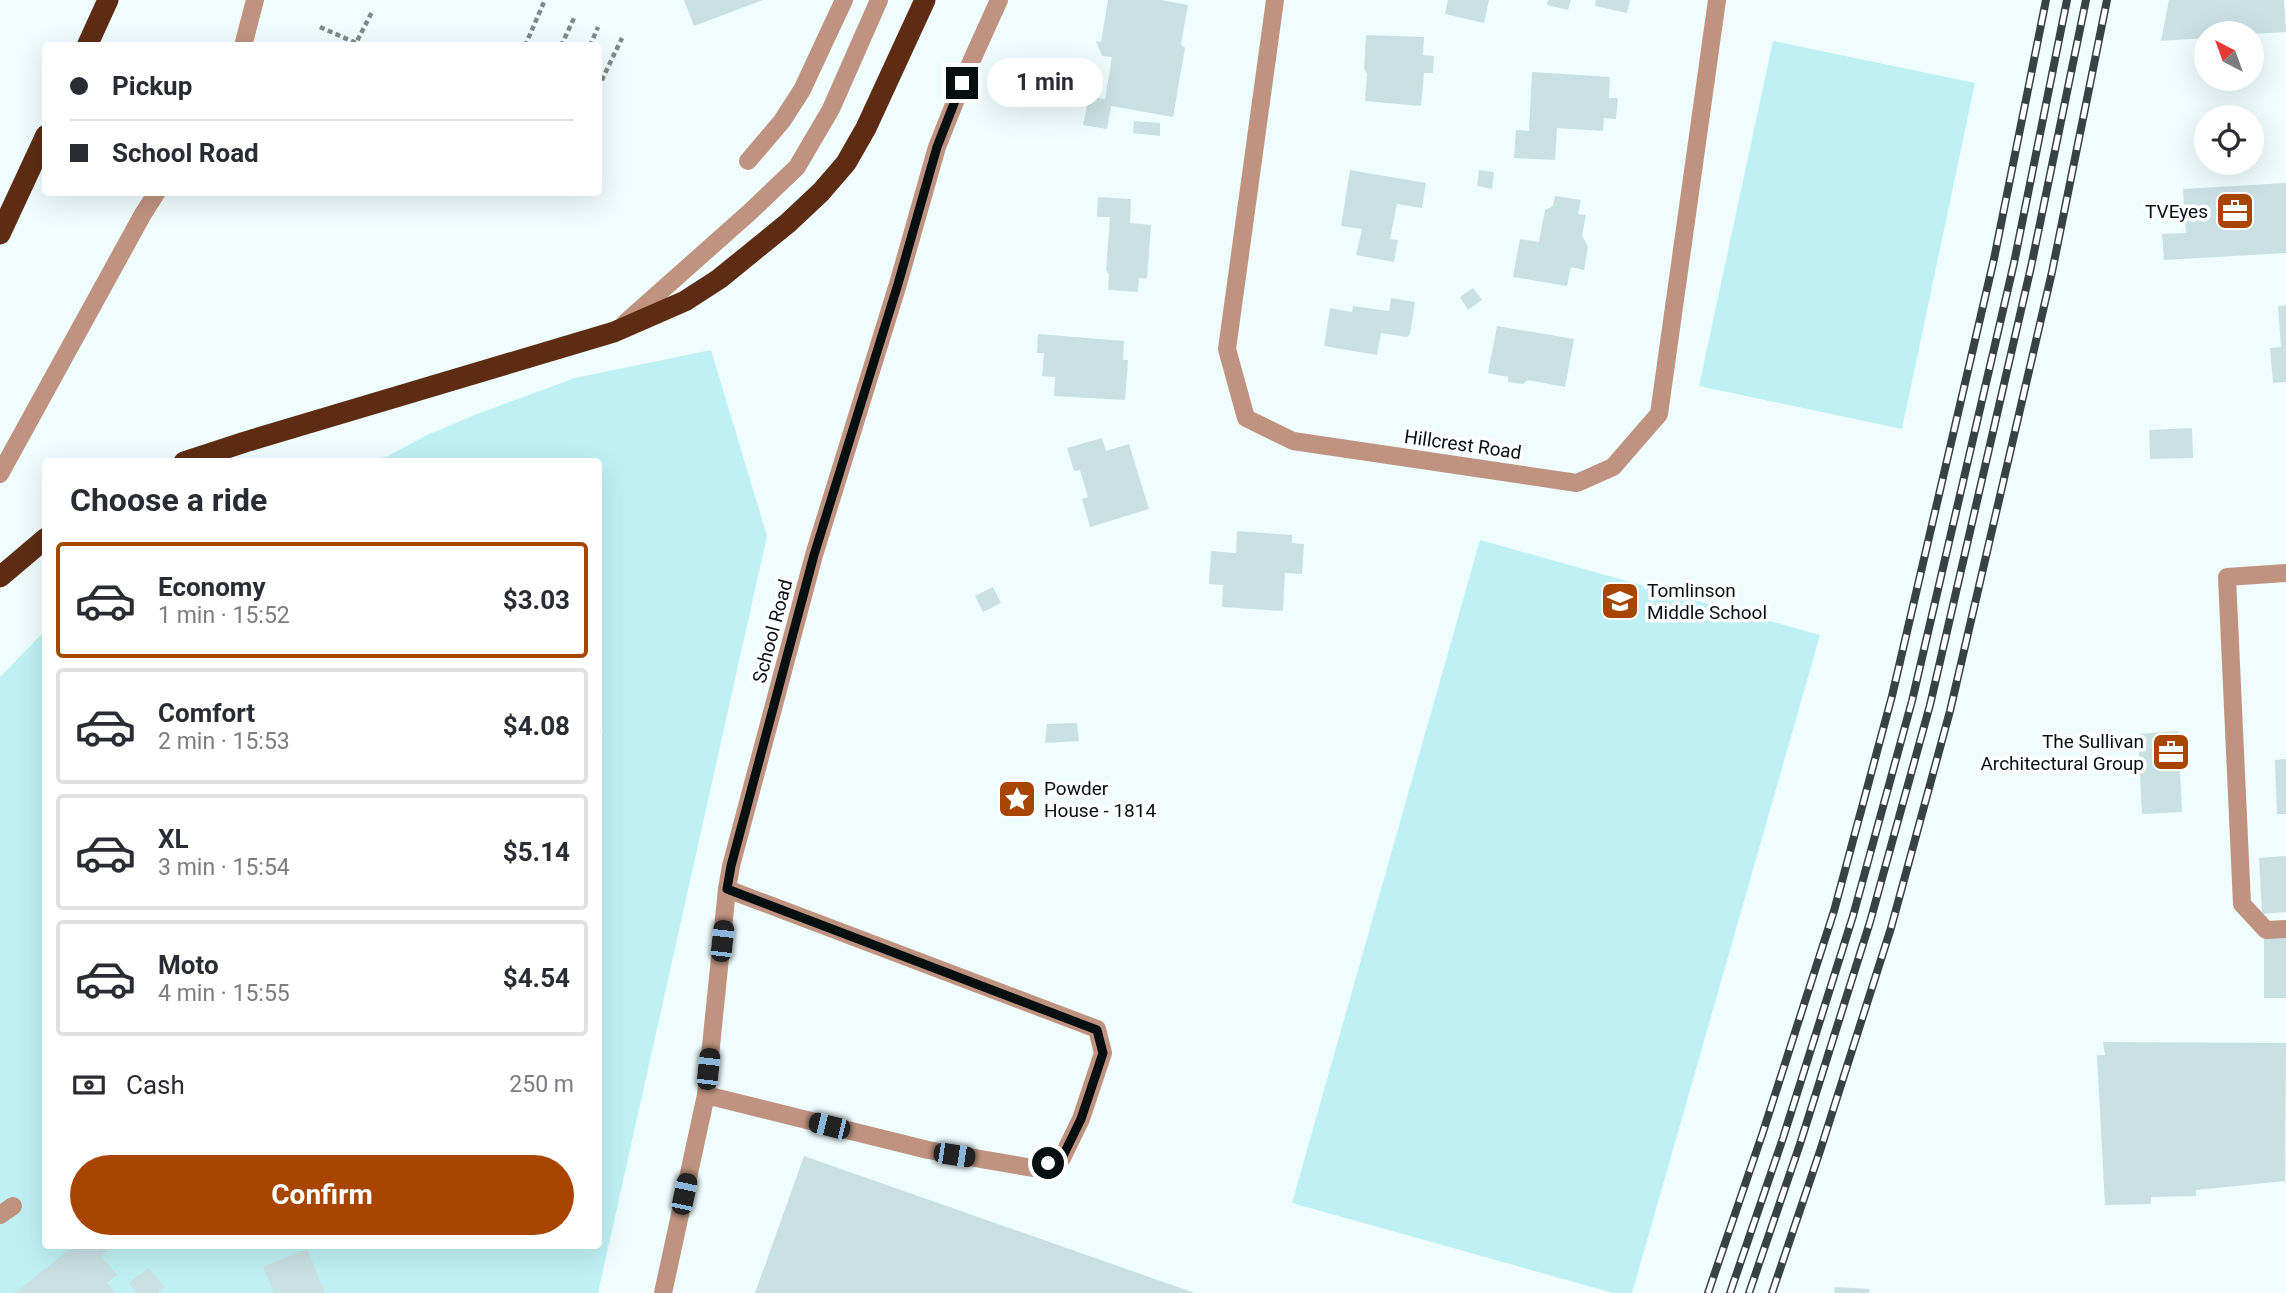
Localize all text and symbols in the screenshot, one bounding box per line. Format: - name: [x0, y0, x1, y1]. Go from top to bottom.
- north arrow: [2194, 21, 2264, 91]
- map controls: [2194, 21, 2264, 175]
- callout: 1 min: [986, 58, 1102, 108]
- route end: [946, 67, 978, 99]
- text: 1 min: [1016, 69, 1074, 96]
- text: Pickup: [112, 71, 192, 101]
- button: locate: [2194, 105, 2264, 175]
- text: School Road: [112, 138, 259, 168]
- office icon: TVEyes: [2214, 190, 2256, 232]
- place label: TVEyes: [2145, 200, 2208, 223]
- street label: Hillcrest Road: [1403, 425, 1523, 464]
- text: Choose a ride: [70, 481, 267, 519]
- icon: car: [74, 569, 137, 632]
- text: Economy: [158, 572, 265, 602]
- street label: School Road: [748, 577, 797, 685]
- place label: Tomlinson Middle School: [1647, 579, 1767, 624]
- school or university icon: Tomlinson Middle School: [1599, 580, 1641, 622]
- text: $3.03: [503, 585, 570, 615]
- text: 1 min · 15:52: [158, 602, 290, 629]
- icon: car: [74, 695, 137, 758]
- text: Comfort: [158, 698, 255, 728]
- text: $4.08: [503, 711, 570, 741]
- text: 2 min · 15:53: [158, 728, 290, 755]
- place label: The Sullivan Architectural Group: [1980, 730, 2144, 775]
- office icon: The Sullivan Architectural Group: [2150, 731, 2192, 773]
- place label: Powder House - 1814: [1044, 777, 1156, 822]
- place icon: Powder House - 1814: [996, 778, 1038, 820]
- icon: car: [74, 821, 137, 884]
- text: XL: [158, 824, 189, 854]
- text: $5.14: [503, 837, 570, 867]
- text: 3 min · 15:54: [158, 854, 290, 881]
- car: [710, 919, 735, 963]
- icon: car: [74, 947, 137, 1010]
- text: Moto: [158, 950, 219, 980]
- text: $4.54: [503, 963, 570, 993]
- text: 4 min · 15:55: [158, 980, 290, 1007]
- car: [696, 1047, 721, 1091]
- icon: cash: [70, 1066, 108, 1104]
- text: Cash: [126, 1070, 185, 1100]
- text: 250 m: [509, 1071, 574, 1098]
- car: [807, 1111, 852, 1141]
- car: [932, 1141, 977, 1169]
- route start: [1032, 1147, 1064, 1179]
- button: Confirm: [70, 1155, 574, 1235]
- car: [670, 1171, 699, 1217]

